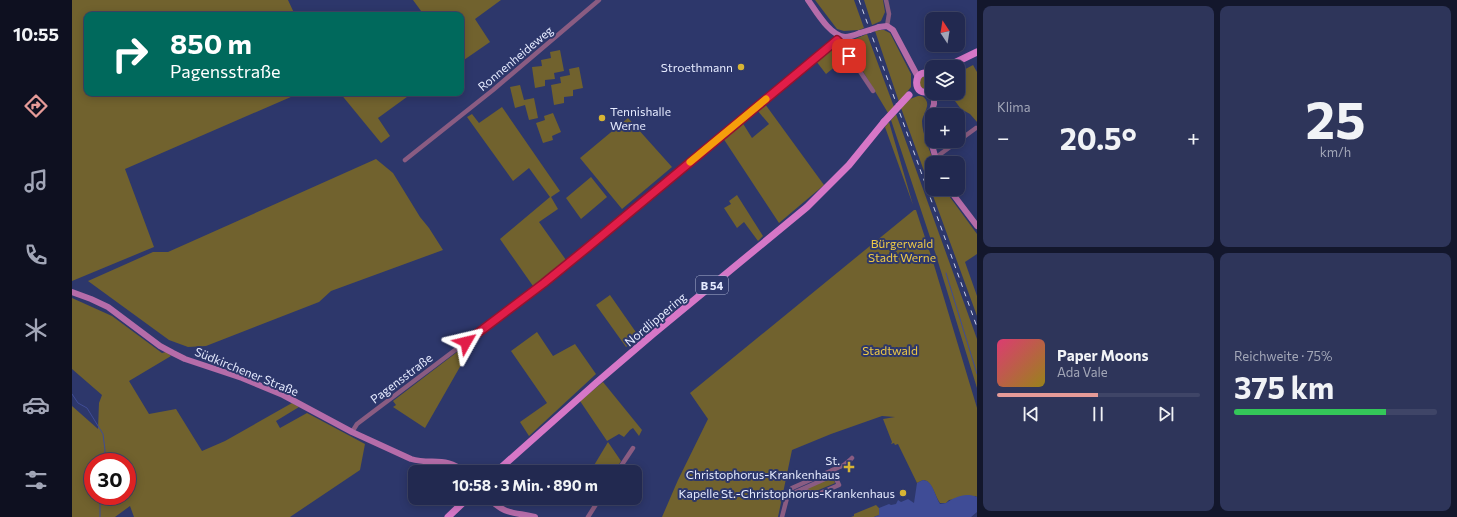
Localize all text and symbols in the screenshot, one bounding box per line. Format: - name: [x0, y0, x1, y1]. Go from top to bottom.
- north arrow: [925, 12, 965, 52]
- map controls: [925, 12, 965, 196]
- street label: Ronnenheideweg: [475, 22, 556, 93]
- text: 10:55: [13, 23, 59, 45]
- text: 850 m: [170, 26, 252, 60]
- icon: right: [104, 28, 156, 80]
- pin: [832, 39, 866, 73]
- icon: arrive: [838, 45, 860, 67]
- text: Pagensstraße: [170, 60, 281, 82]
- place label: Stroethmann: [661, 60, 733, 74]
- button: layers: [925, 60, 965, 100]
- marker: Stroethmann: [736, 62, 746, 72]
- text: 25: [1306, 86, 1365, 150]
- icon: directions: [22, 92, 50, 120]
- text: Klima: [997, 99, 1031, 115]
- place label: Tennishalle Werne: [610, 104, 671, 132]
- button: +: [925, 108, 965, 148]
- marker: Tennishalle Werne: [597, 113, 607, 123]
- text: 20.5°: [1060, 119, 1137, 156]
- text: −: [997, 124, 1010, 151]
- text: +: [1187, 124, 1200, 151]
- text: km/h: [1320, 144, 1351, 160]
- button: −: [925, 156, 965, 196]
- icon: music: [22, 167, 50, 195]
- park label: Bürgerwald Stadt Werne: [868, 236, 936, 264]
- icon: phone: [22, 241, 50, 269]
- road number: B 54: [696, 276, 728, 294]
- street label: Nordlippering: [622, 289, 689, 349]
- icon: climate: [22, 316, 50, 344]
- position arrow: [445, 321, 487, 363]
- park label: Stadtwald: [862, 343, 918, 357]
- street label: Südkirchener Straße: [193, 344, 301, 398]
- text: Paper Moons: [1057, 346, 1148, 364]
- text: Reichweite · 75%: [1234, 348, 1332, 364]
- street label: Pagensstraße: [367, 350, 435, 406]
- text: Ada Vale: [1057, 364, 1108, 380]
- text: 375 km: [1234, 368, 1334, 405]
- icon: car: [22, 391, 50, 419]
- icon: previous: [1020, 403, 1042, 425]
- icon: pause: [1087, 403, 1109, 425]
- icon: next: [1155, 403, 1177, 425]
- speed limit sign: 30: [84, 453, 136, 505]
- place label: St. Christophorus-Krankenhaus: [686, 453, 840, 481]
- marker: St. Christophorus-Krankenhaus: [843, 461, 855, 473]
- icon: filters: [22, 466, 50, 494]
- text: 10:58 · 3 Min. · 890 m: [452, 476, 598, 494]
- place label: Kapelle St.-Christophorus-Krankenhaus: [679, 486, 895, 500]
- marker: Kapelle St.-Christophorus-Krankenhaus: [898, 488, 908, 498]

